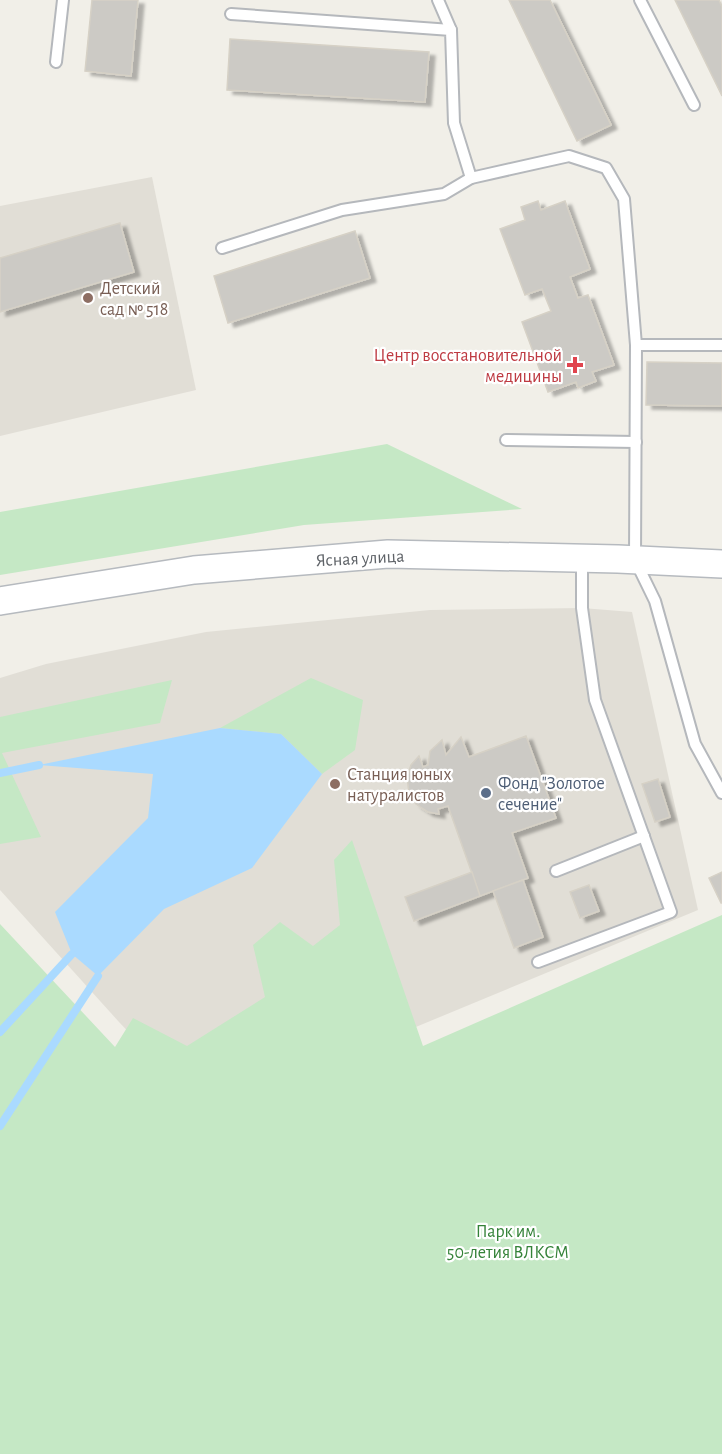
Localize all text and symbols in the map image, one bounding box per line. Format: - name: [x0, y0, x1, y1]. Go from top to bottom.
- place label: Детский сад № 518: [100, 280, 168, 319]
- marker: Детский сад № 518: [81, 291, 95, 305]
- place label: Центр восстановительной медицины: [374, 347, 562, 386]
- marker: Центр восстановительной медицины: [566, 356, 584, 374]
- street label: Ясная улица: [315, 548, 405, 570]
- place label: Станция юных натуралистов: [347, 766, 451, 805]
- place label: Фонд "Золотое сечение": [498, 775, 605, 814]
- marker: Станция юных натуралистов: [328, 777, 342, 791]
- marker: Фонд "Золотое сечение": [479, 786, 493, 800]
- park label: Парк им. 50-летия ВЛКСМ: [447, 1223, 569, 1262]

